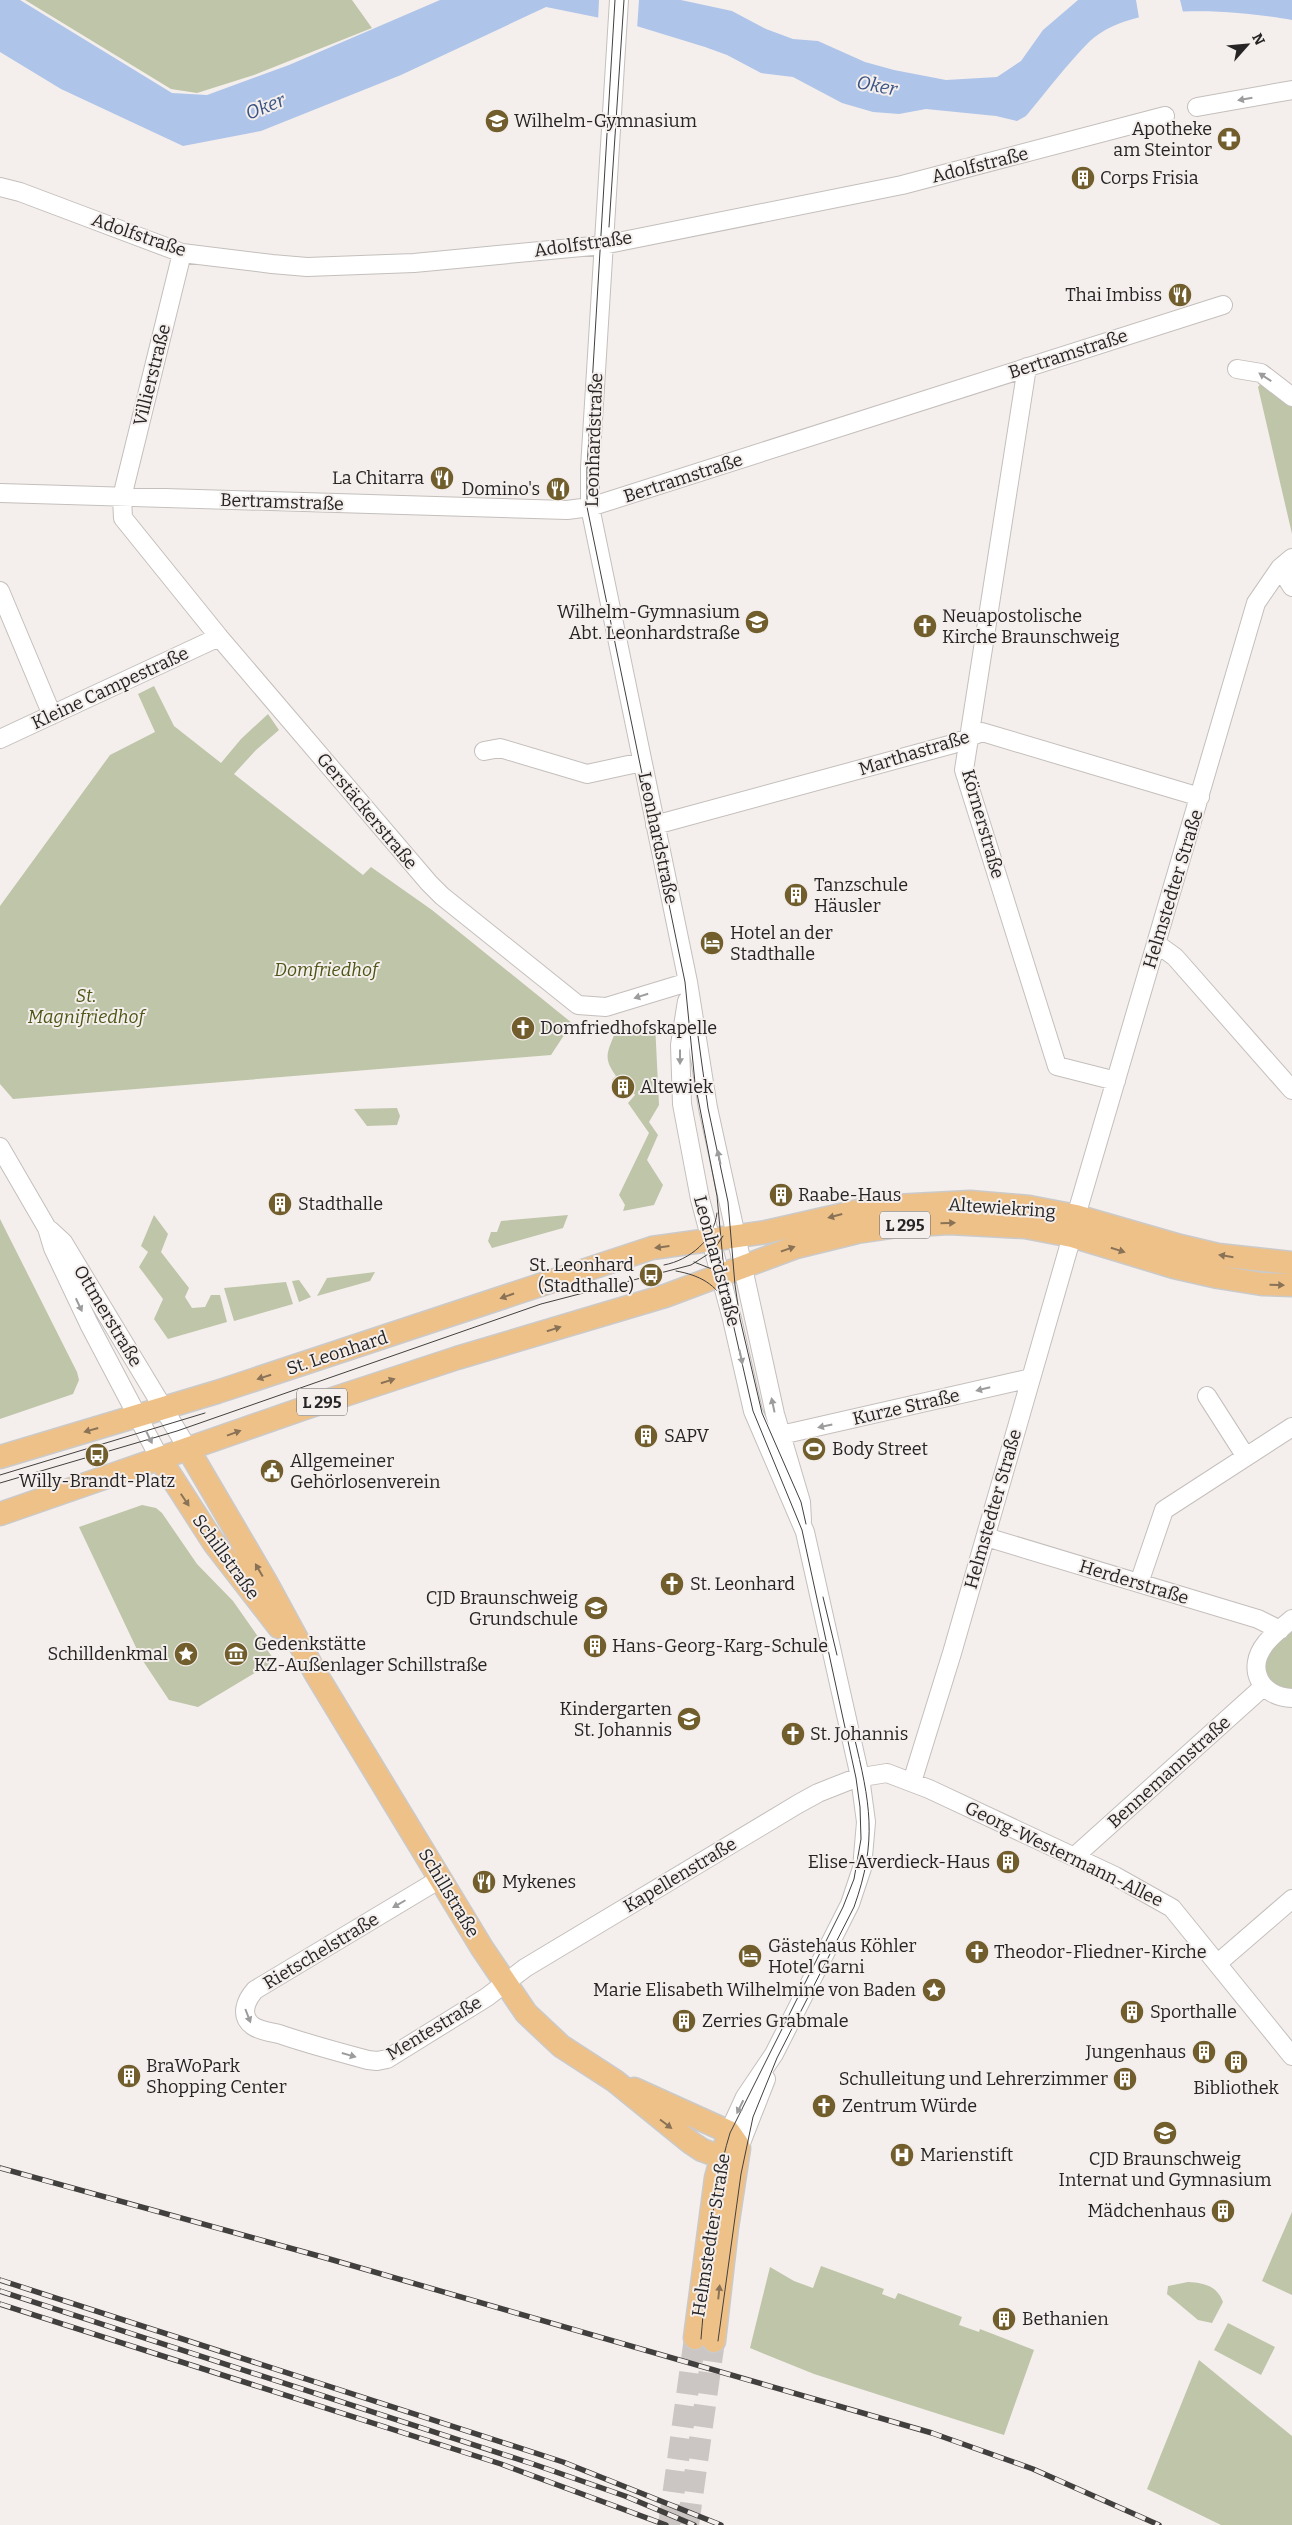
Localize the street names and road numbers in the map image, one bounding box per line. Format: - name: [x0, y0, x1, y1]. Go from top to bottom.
- street label: Adolfstraße: [929, 142, 1031, 188]
- street label: Adolfstraße: [89, 209, 189, 261]
- street label: Adolfstraße: [533, 226, 633, 262]
- street label: Villierstraße: [129, 322, 175, 428]
- street label: Bertramstraße: [1006, 324, 1130, 384]
- street label: Leonhardstraße: [581, 373, 607, 507]
- street label: Bertramstraße: [621, 448, 745, 508]
- street label: Bertramstraße: [220, 489, 344, 515]
- street label: Kleine Campestraße: [28, 642, 192, 734]
- street label: Marthastraße: [856, 726, 972, 780]
- street label: Gerstäckerstraße: [312, 748, 422, 874]
- street label: Körnerstraße: [957, 767, 1009, 881]
- street label: Leonhardstraße: [633, 770, 683, 906]
- street label: Helmstedter Straße: [1138, 807, 1208, 971]
- street label: Leonhardstraße: [689, 1193, 745, 1329]
- street label: Altewiekring: [948, 1193, 1056, 1223]
- road number: L 295: [880, 1212, 930, 1238]
- street label: Ottmerstraße: [69, 1261, 147, 1371]
- street label: St. Leonhard: [284, 1326, 391, 1380]
- street label: Kurze Straße: [850, 1384, 962, 1430]
- road number: L 295: [297, 1388, 347, 1415]
- street label: Helmstedter Straße: [960, 1427, 1026, 1591]
- street label: Schillstraße: [188, 1510, 264, 1604]
- street label: Herderstraße: [1077, 1555, 1191, 1609]
- street label: Bennemannstraße: [1103, 1711, 1235, 1833]
- street label: Georg-Westermann-Allee: [961, 1796, 1167, 1912]
- street label: Kapellenstraße: [620, 1833, 740, 1917]
- street label: Schillstraße: [414, 1844, 484, 1942]
- street label: Rietschelstraße: [259, 1908, 383, 1994]
- street label: Mentestraße: [383, 1991, 485, 2065]
- street label: Helmstedter Straße: [687, 2152, 735, 2318]

